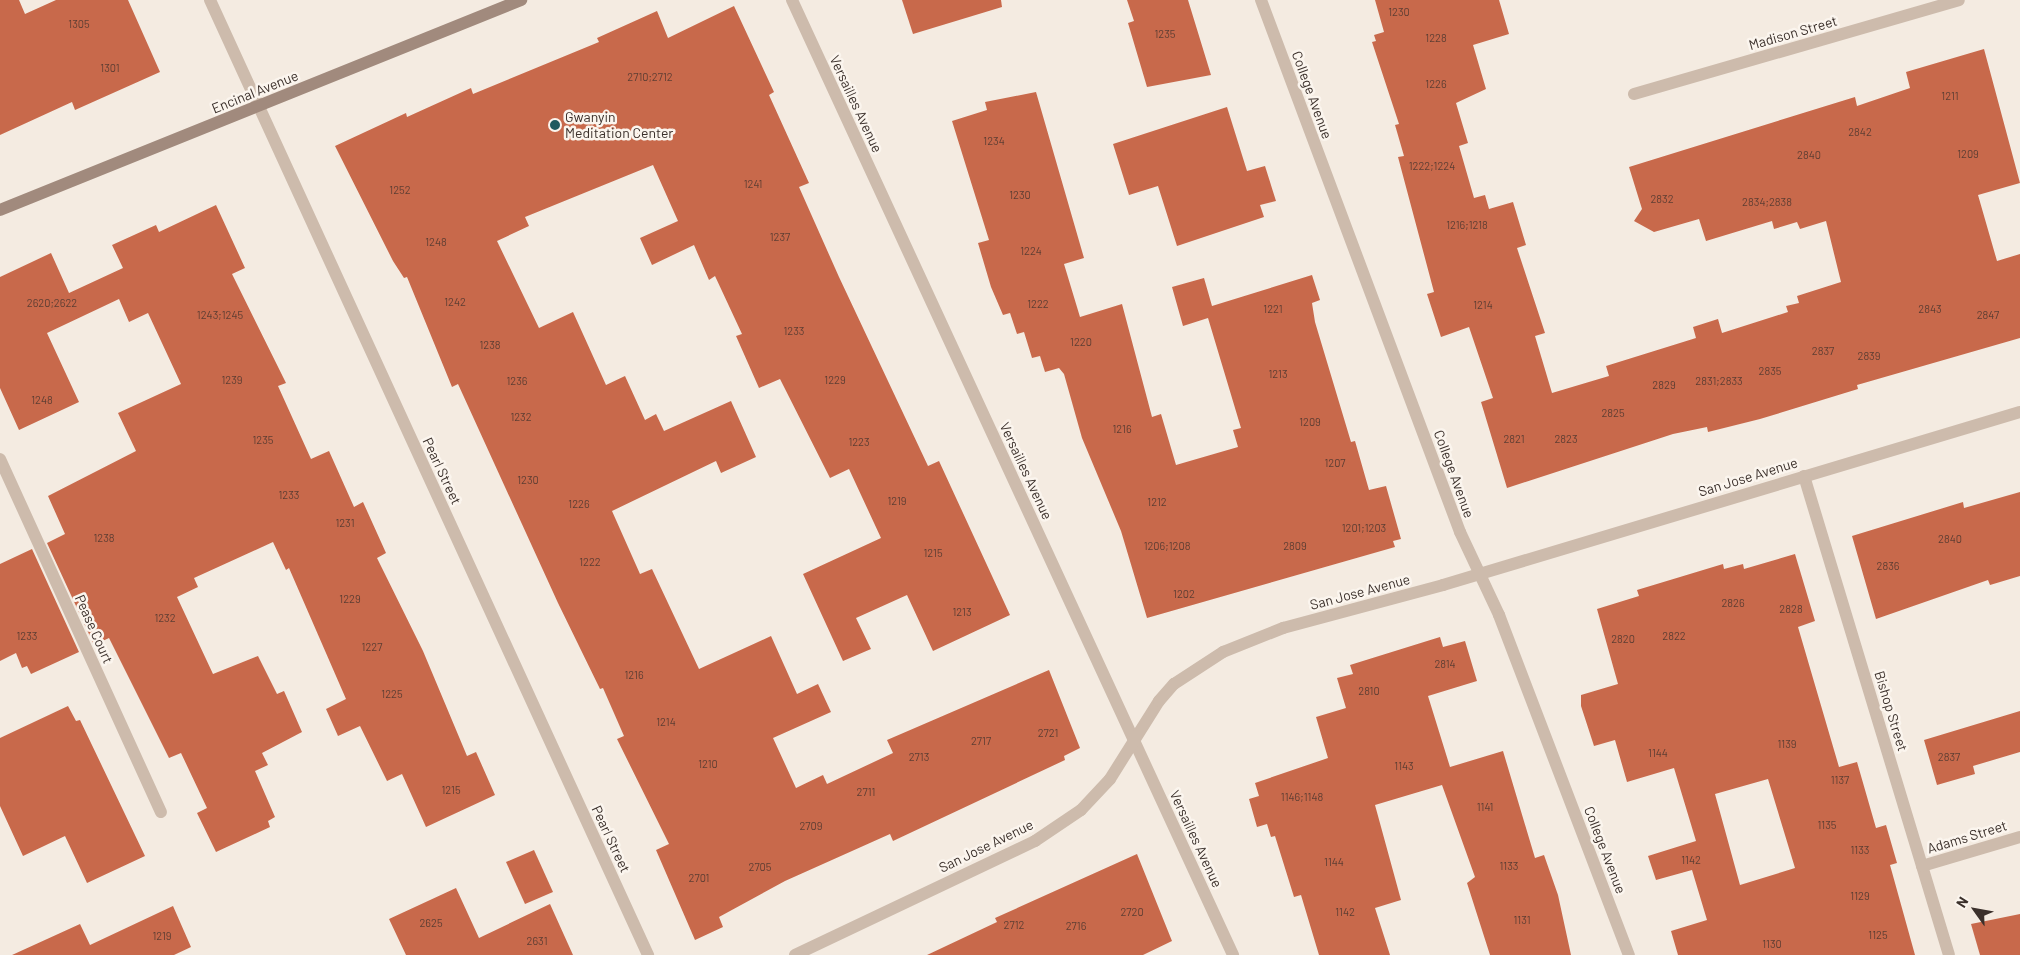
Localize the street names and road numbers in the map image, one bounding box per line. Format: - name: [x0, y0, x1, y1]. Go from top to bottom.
- street label: Madison Street: [1747, 12, 1839, 54]
- street label: College Avenue: [1288, 49, 1336, 141]
- street label: Versailles Avenue: [826, 53, 886, 155]
- street label: Encinal Avenue: [209, 67, 301, 117]
- street label: Versailles Avenue: [996, 420, 1056, 522]
- street label: College Avenue: [1430, 428, 1478, 520]
- street label: Pearl Street: [419, 435, 465, 507]
- street label: San Jose Avenue: [1696, 454, 1800, 500]
- street label: San Jose Avenue: [1308, 571, 1412, 613]
- street label: Pease Court: [71, 592, 117, 666]
- street label: Bishop Street: [1871, 669, 1911, 753]
- street label: Versailles Avenue: [1166, 788, 1226, 890]
- street label: Pearl Street: [588, 803, 634, 875]
- street label: College Avenue: [1581, 804, 1629, 896]
- street label: San Jose Avenue: [936, 816, 1036, 876]
- street label: Adams Street: [1925, 817, 2009, 857]

